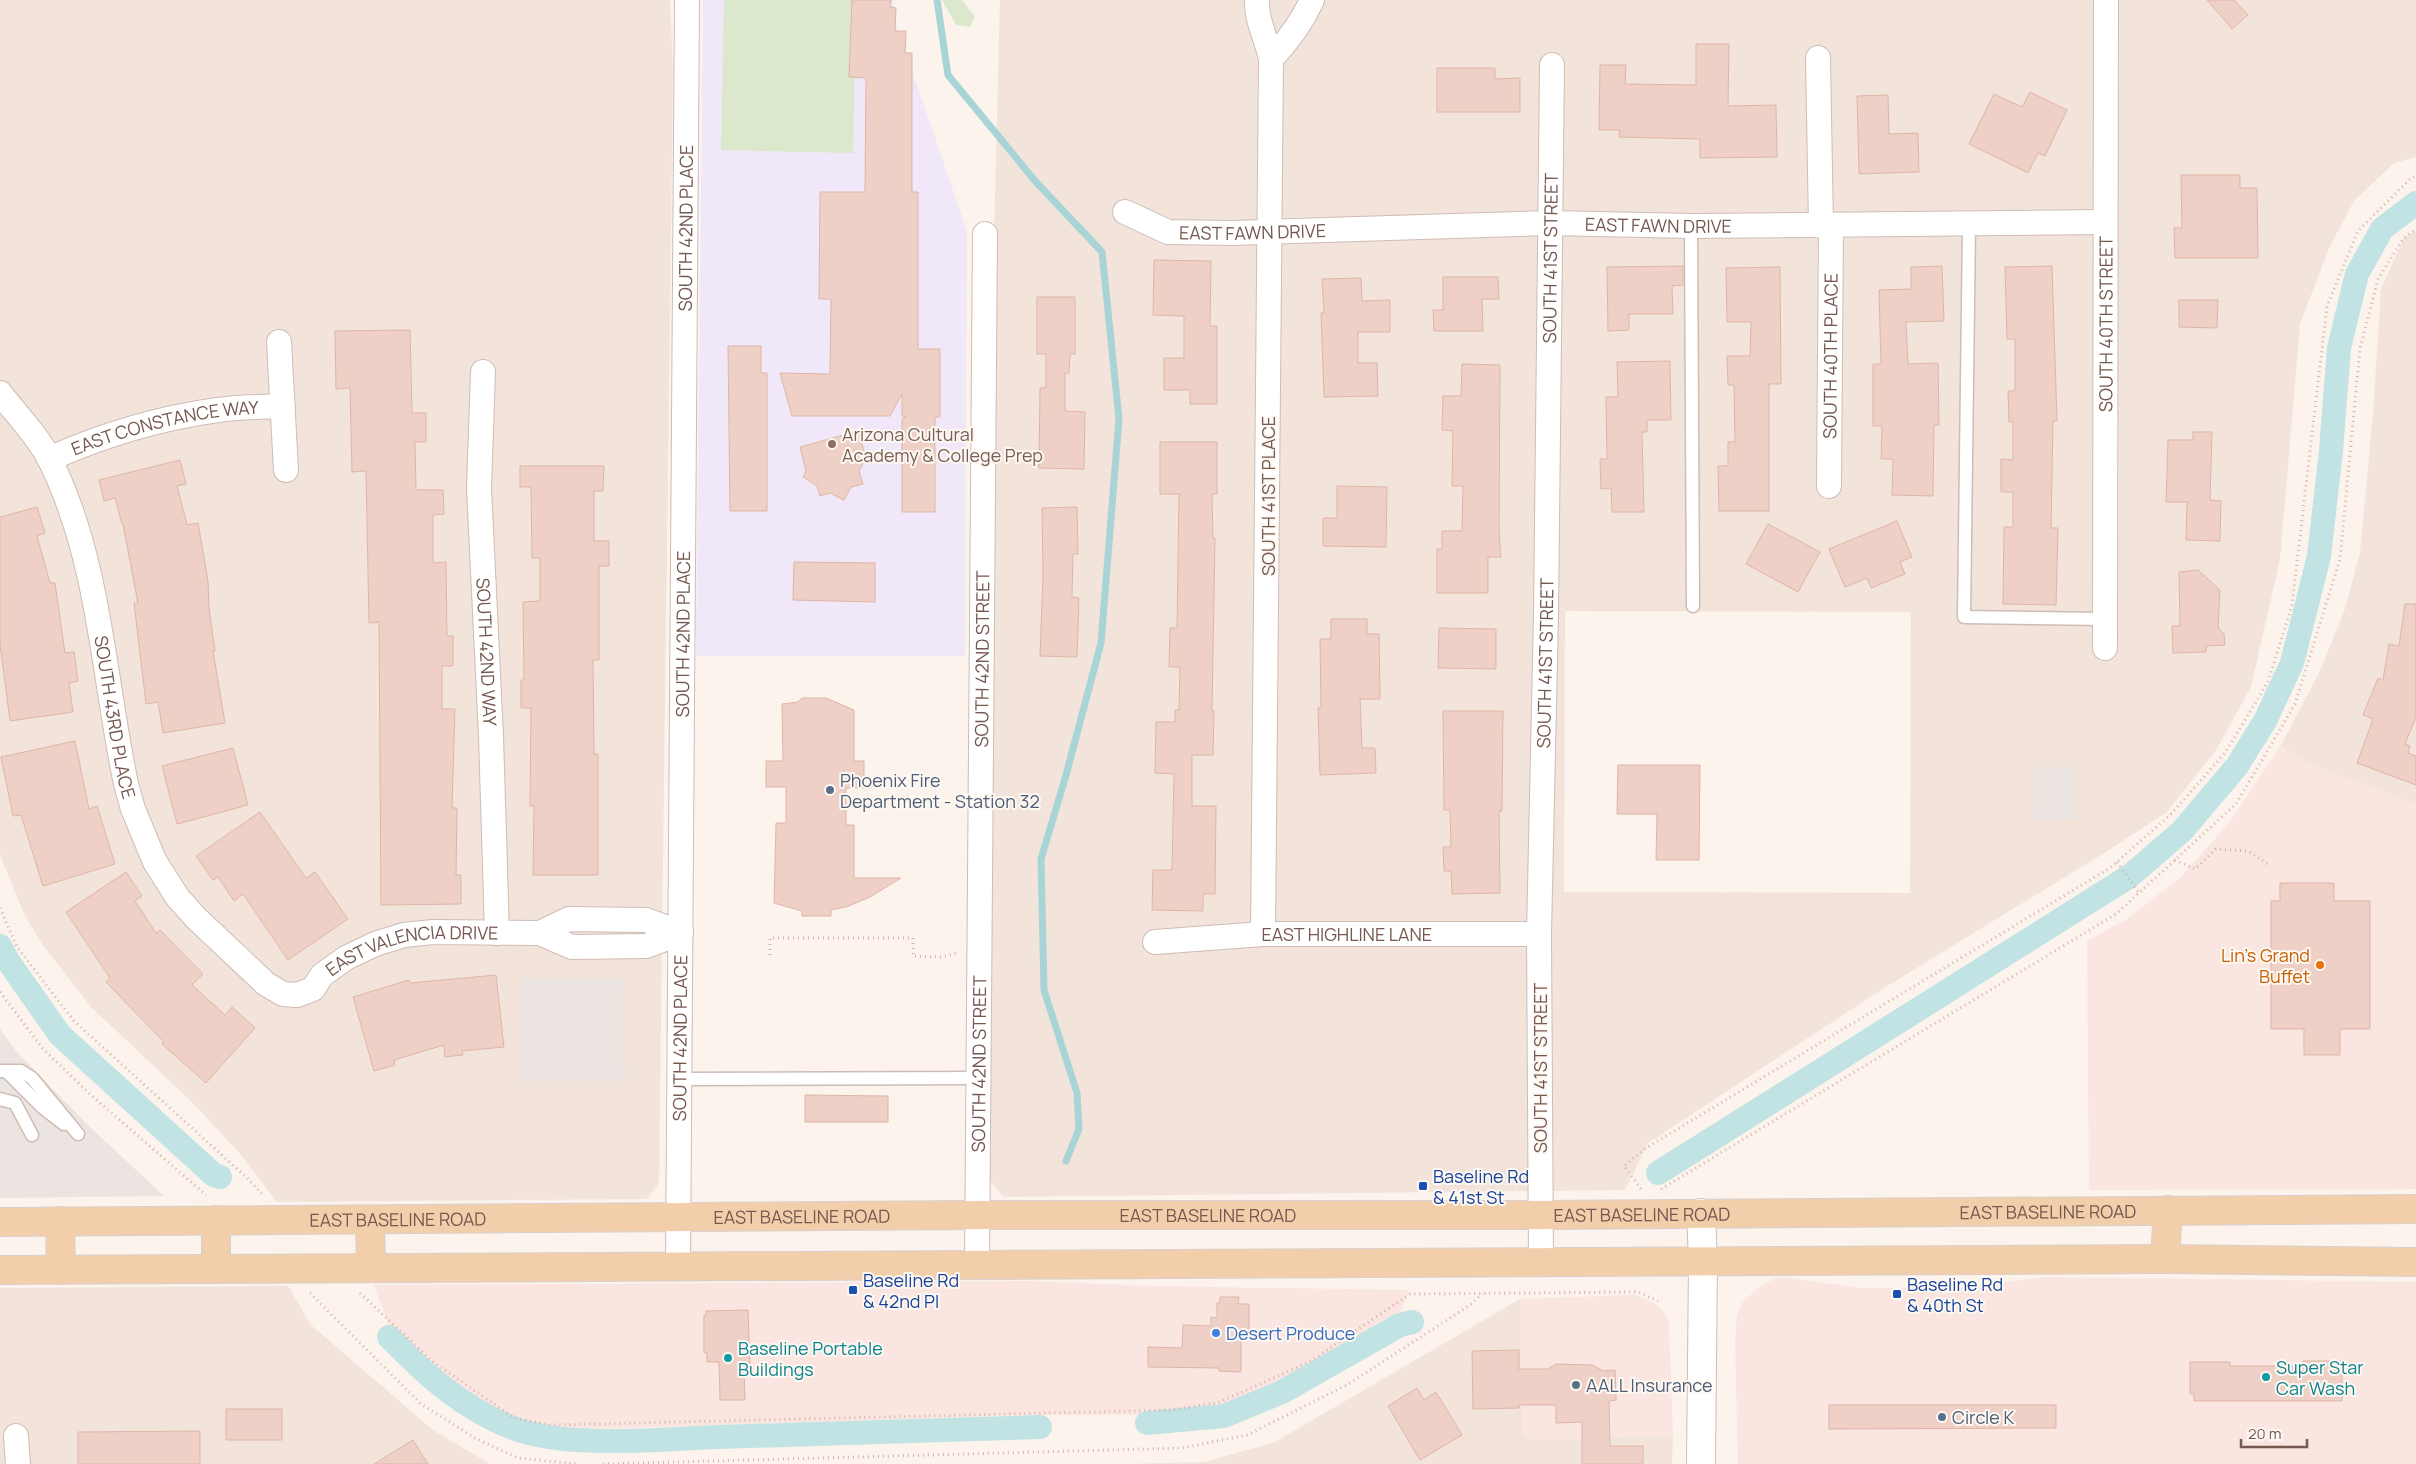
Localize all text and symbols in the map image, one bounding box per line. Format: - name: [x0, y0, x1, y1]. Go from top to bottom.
- street label: SOUTH 42ND PLACE: [673, 145, 698, 311]
- street label: SOUTH 41ST STREET: [1537, 172, 1563, 344]
- street label: EAST FAWN DRIVE: [1585, 212, 1732, 238]
- street label: EAST FAWN DRIVE: [1179, 218, 1326, 245]
- street label: SOUTH 40TH STREET: [2093, 236, 2118, 412]
- street label: SOUTH 40TH PLACE: [1817, 273, 1843, 439]
- street label: EAST CONSTANCE WAY: [67, 395, 260, 460]
- street label: SOUTH 41ST PLACE: [1256, 416, 1280, 576]
- place label: Arizona Cultural Academy & College Prep: [842, 422, 1043, 467]
- marker: Arizona Cultural Academy & College Prep: [826, 438, 838, 450]
- street label: SOUTH 42ND PLACE: [670, 551, 695, 717]
- street label: SOUTH 42ND STREET: [969, 570, 994, 748]
- street label: SOUTH 42ND WAY: [471, 577, 503, 727]
- street label: SOUTH 41ST STREET: [1531, 577, 1558, 749]
- street label: SOUTH 43RD PLACE: [89, 634, 142, 802]
- place label: Phoenix Fire Department - Station 32: [840, 768, 1040, 813]
- marker: Phoenix Fire Department - Station 32: [824, 784, 836, 796]
- street label: EAST VALENCIA DRIVE: [320, 920, 499, 981]
- street label: EAST HIGHLINE LANE: [1261, 922, 1432, 946]
- place label: Lin's Grand Buffet: [2221, 943, 2310, 988]
- street label: SOUTH 42ND PLACE: [667, 955, 692, 1121]
- marker: Lin's Grand Buffet: [2314, 959, 2326, 971]
- street label: SOUTH 42ND STREET: [966, 975, 991, 1153]
- street label: SOUTH 41ST STREET: [1528, 983, 1552, 1153]
- place label: Baseline Rd & 41st St: [1433, 1164, 1529, 1209]
- marker: Baseline Rd & 41st St: [1417, 1180, 1429, 1192]
- street label: EAST BASELINE ROAD: [1959, 1199, 2136, 1224]
- street label: EAST BASELINE ROAD: [1553, 1202, 1730, 1227]
- street label: EAST BASELINE ROAD: [1120, 1203, 1296, 1227]
- street label: EAST BASELINE ROAD: [713, 1204, 890, 1229]
- street label: EAST BASELINE ROAD: [309, 1207, 486, 1232]
- place label: Baseline Rd & 42nd Pl: [863, 1268, 959, 1313]
- place label: Baseline Rd & 40th St: [1907, 1272, 2003, 1317]
- marker: Baseline Rd & 42nd Pl: [847, 1284, 859, 1296]
- marker: Baseline Rd & 40th St: [1891, 1288, 1903, 1300]
- place label: Desert Produce: [1226, 1321, 1355, 1345]
- marker: Desert Produce: [1210, 1327, 1222, 1339]
- place label: Baseline Portable Buildings: [738, 1336, 883, 1381]
- marker: Baseline Portable Buildings: [722, 1352, 734, 1364]
- place label: Super Star Car Wash: [2276, 1355, 2364, 1400]
- marker: Super Star Car Wash: [2260, 1371, 2272, 1383]
- place label: AALL Insurance: [1586, 1373, 1713, 1397]
- marker: AALL Insurance: [1570, 1379, 1582, 1391]
- place label: Circle K: [1952, 1405, 2014, 1429]
- marker: Circle K: [1936, 1411, 1948, 1423]
- scale bar: [2241, 1416, 2307, 1448]
- text: 20 m: [2248, 1423, 2281, 1444]

